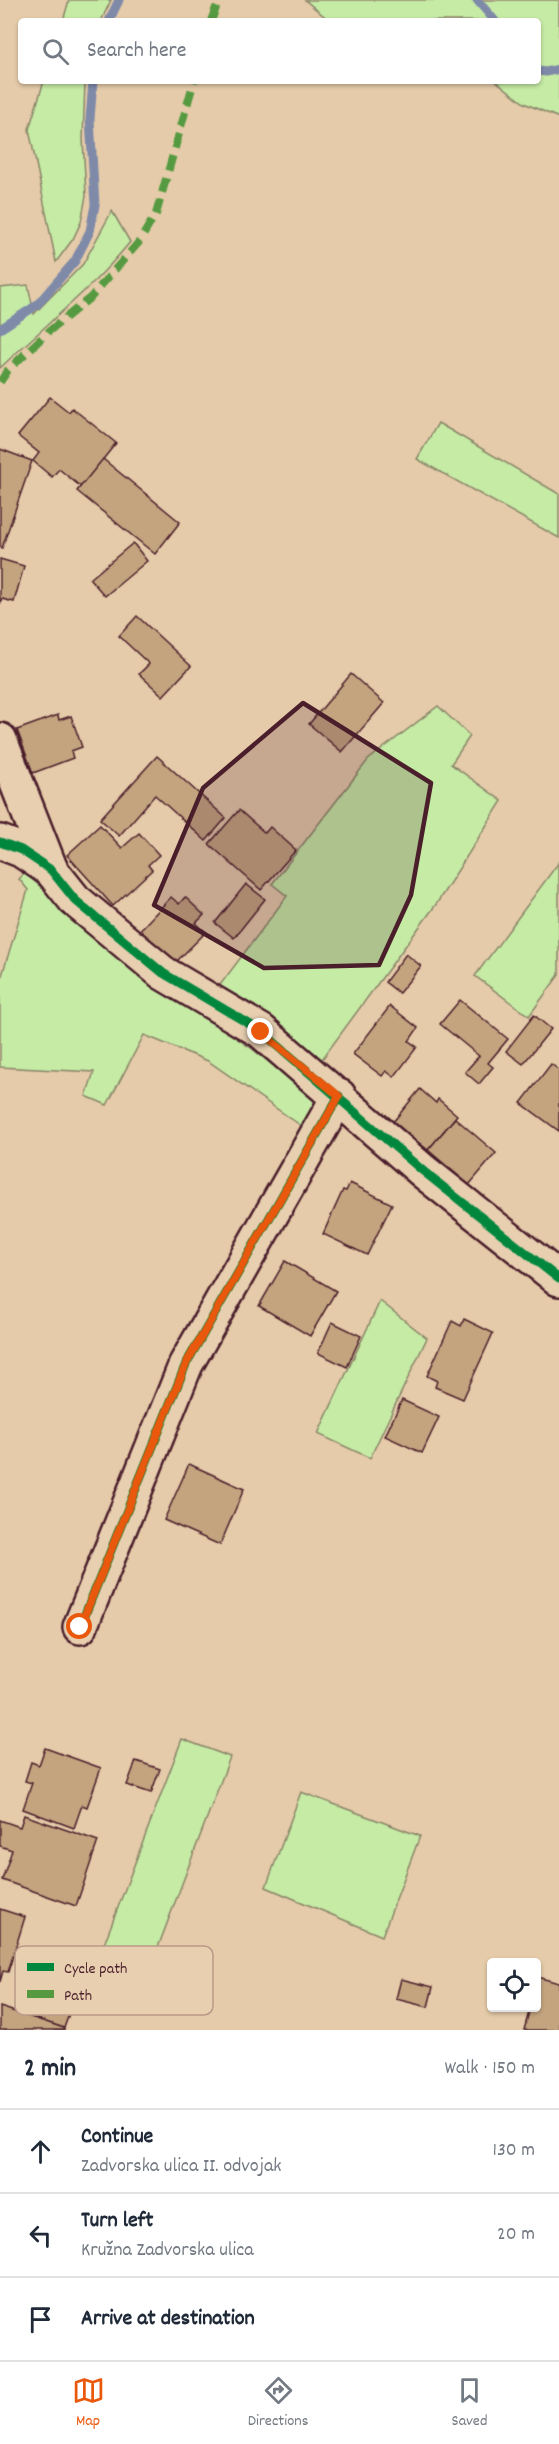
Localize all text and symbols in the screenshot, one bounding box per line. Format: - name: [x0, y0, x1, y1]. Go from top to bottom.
- search box: [18, 18, 541, 84]
- icon: search: [39, 35, 72, 68]
- text: Search here: [87, 36, 186, 67]
- route end: [247, 1018, 273, 1044]
- route start: [66, 1613, 92, 1639]
- legend: [15, 1946, 213, 2015]
- text: Cycle path: [64, 1958, 127, 1981]
- map controls: [487, 1958, 541, 2012]
- button: locate: [487, 1958, 541, 2012]
- text: Path: [64, 1985, 92, 2008]
- text: 2 min: [24, 2051, 76, 2088]
- text: Walk · 150 m: [445, 2055, 535, 2083]
- text: Continue: [81, 2122, 153, 2153]
- icon: ahead: [24, 2135, 57, 2168]
- text: 130 m: [493, 2137, 535, 2165]
- text: Zadvorska ulica II. odvojak: [81, 2153, 282, 2181]
- text: Turn left: [81, 2206, 153, 2237]
- icon: left: [24, 2219, 57, 2252]
- text: 20 m: [497, 2221, 535, 2249]
- text: Kružna Zadvorska ulica: [81, 2237, 254, 2265]
- icon: arrive: [24, 2303, 57, 2336]
- text: Arrive at destination: [81, 2304, 255, 2335]
- tab: Map: [72, 2374, 105, 2433]
- tab: Directions: [248, 2374, 308, 2433]
- tab: Saved: [452, 2374, 487, 2433]

